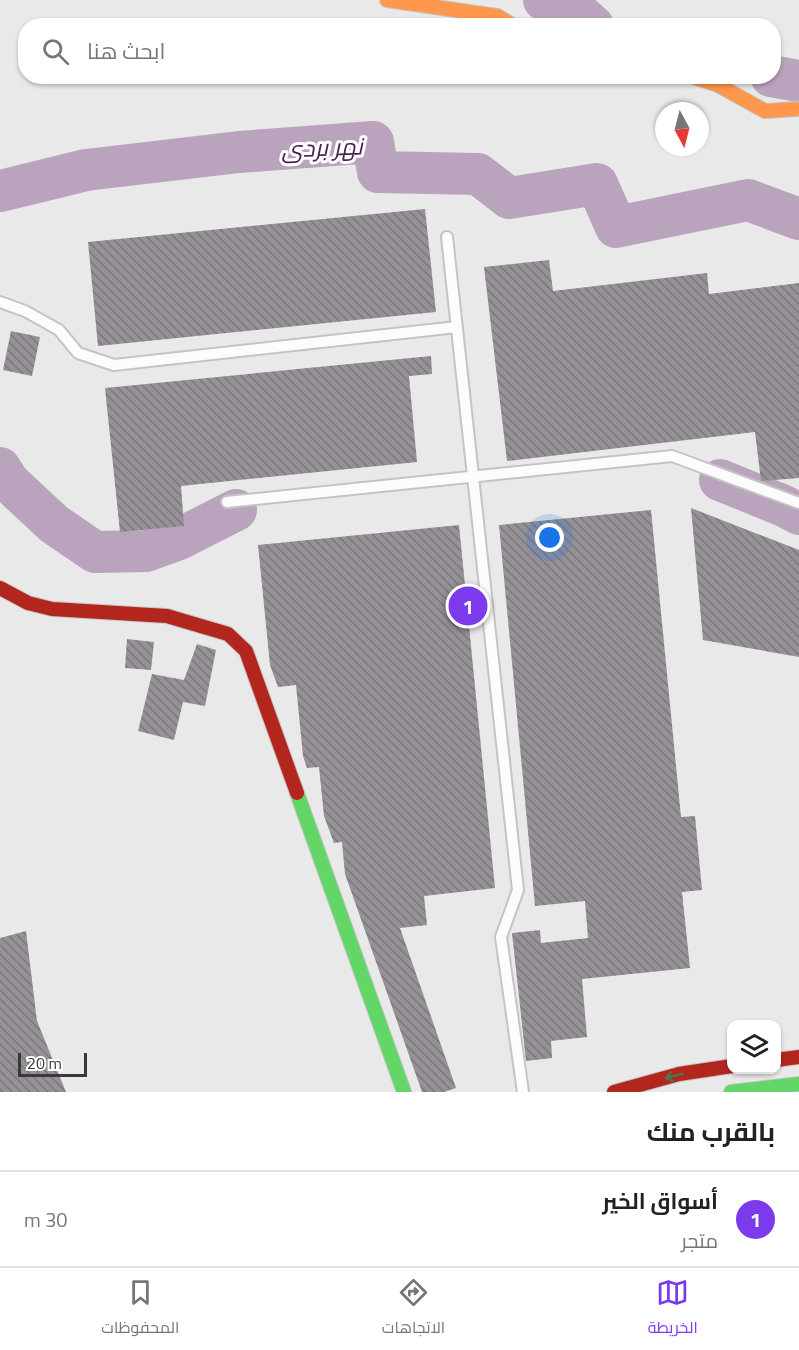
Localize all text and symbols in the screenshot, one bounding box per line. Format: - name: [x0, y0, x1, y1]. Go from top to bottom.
- search box: [18, 18, 781, 84]
- text: ابحث هنا: [87, 34, 165, 68]
- icon: search: [39, 35, 72, 68]
- north arrow: [655, 102, 709, 156]
- water label: نهر بردى: [281, 128, 366, 166]
- your location: [535, 523, 564, 552]
- pin: 1: [448, 584, 488, 628]
- map controls: [727, 1020, 781, 1074]
- button: layers: [727, 1020, 781, 1074]
- scale bar: [18, 1050, 87, 1078]
- text: 20 m: [27, 1051, 62, 1075]
- one-way arrow: [665, 1070, 684, 1082]
- text: بالقرب منك: [647, 1112, 775, 1151]
- text: أسواق الخير: [602, 1184, 718, 1218]
- text: 30 m: [24, 1204, 68, 1235]
- text: 1: [750, 1204, 761, 1235]
- text: متجر: [681, 1225, 718, 1256]
- tab: المحفوظات: [101, 1276, 179, 1342]
- tab: الاتجاهات: [382, 1276, 445, 1342]
- tab: الخريطة: [648, 1276, 698, 1342]

